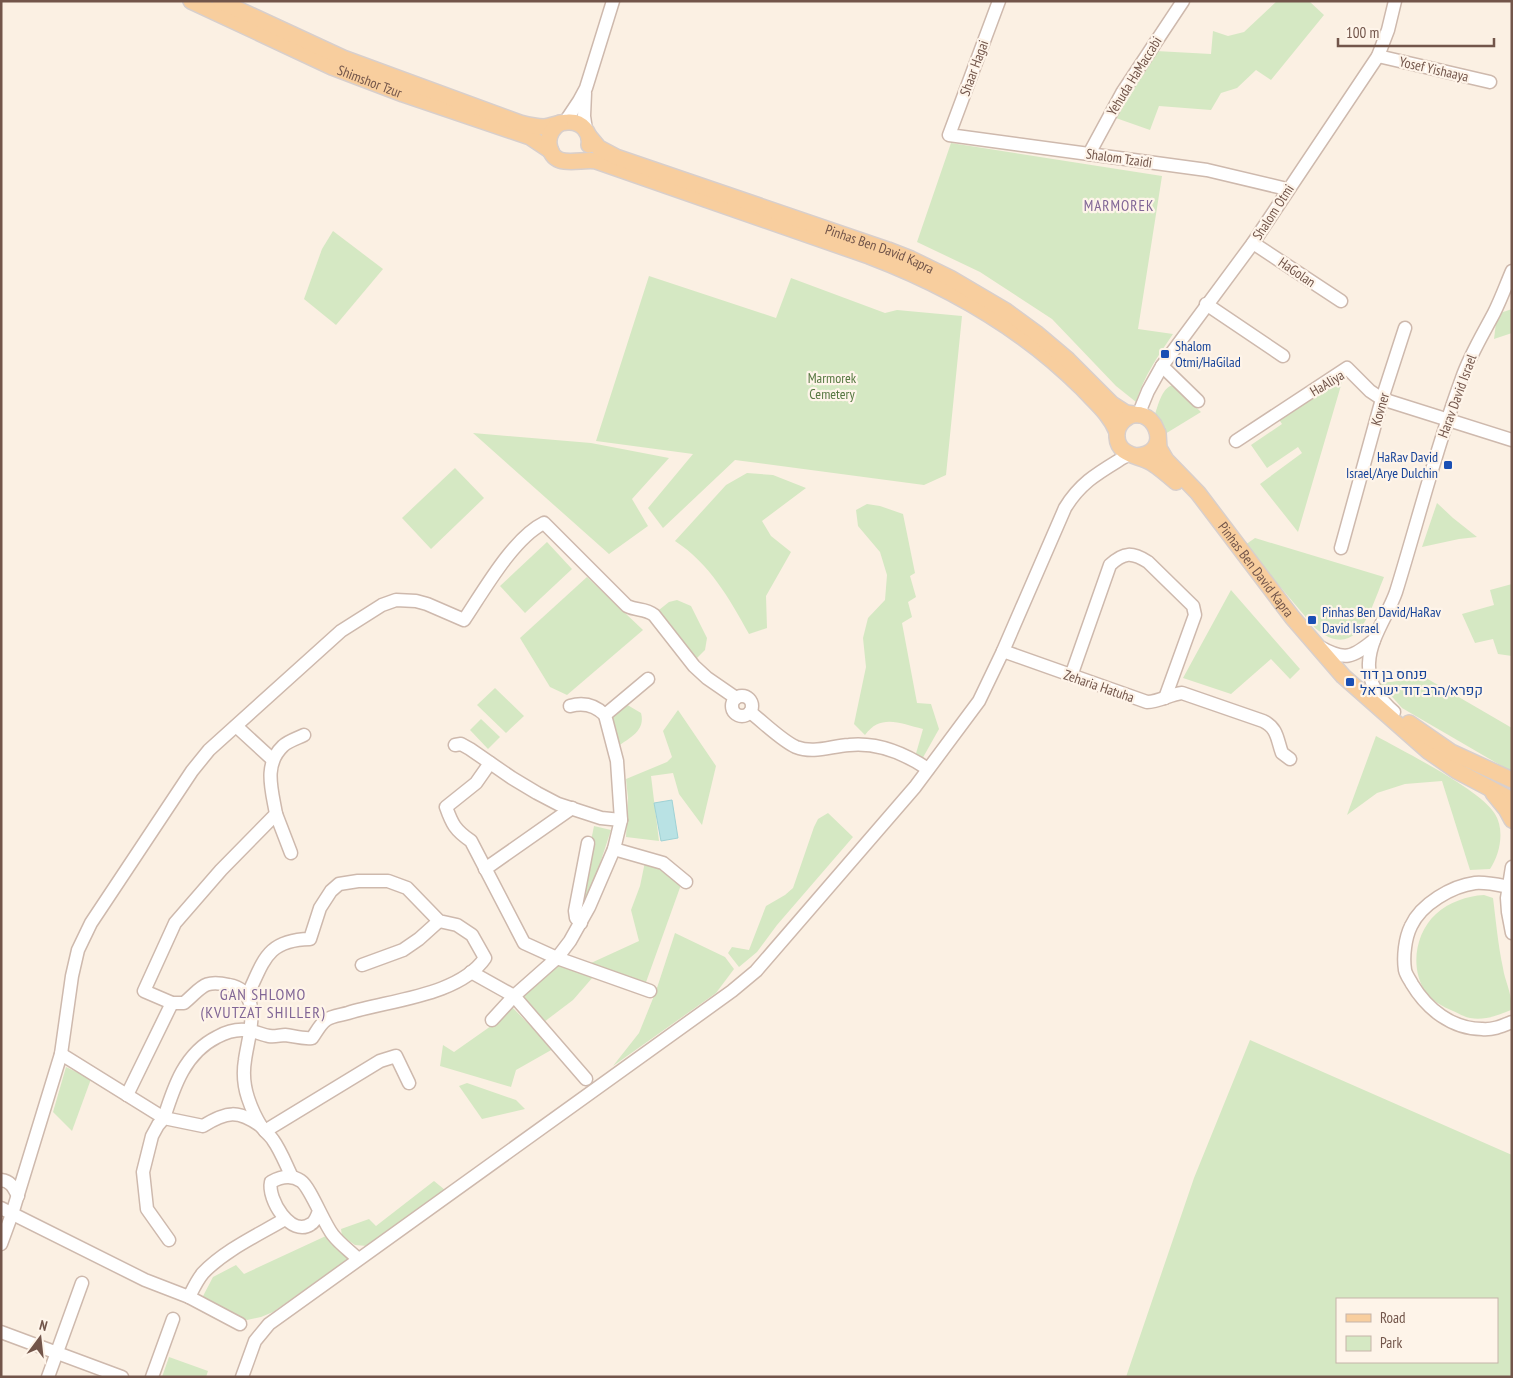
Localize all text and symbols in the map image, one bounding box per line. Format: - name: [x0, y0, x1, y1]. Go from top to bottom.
- scale bar: [1338, 15, 1494, 47]
- text: 100 m: [1346, 23, 1379, 42]
- street label: Yehuda HaMaccabi: [1103, 33, 1165, 119]
- street label: Shaar Hagai: [956, 38, 992, 98]
- street label: Yosef Yishaaya: [1398, 52, 1470, 86]
- street label: Shimshor Tzur: [335, 61, 405, 102]
- street label: Shalom Tzaidi: [1085, 144, 1153, 172]
- street label: Shalom Otmi: [1248, 181, 1298, 243]
- district label: MARMOREK: [1084, 196, 1154, 215]
- street label: Pinhas Ben David Kapra: [823, 220, 937, 278]
- street label: HaGolan: [1275, 253, 1319, 291]
- place label: Shalom Otmi/HaGilad: [1175, 337, 1241, 371]
- marker: Shalom Otmi/HaGilad: [1159, 348, 1171, 360]
- street label: Harav David Israel: [1434, 351, 1481, 440]
- street label: HaAliya: [1307, 366, 1347, 400]
- park label: Marmorek Cemetery: [808, 369, 857, 403]
- street label: Kovner: [1367, 390, 1393, 428]
- place label: HaRav David Israel/Arye Dulchin: [1346, 448, 1438, 482]
- marker: HaRav David Israel/Arye Dulchin: [1442, 459, 1454, 471]
- street label: Pinhas Ben David Kapra: [1214, 518, 1298, 621]
- place label: Pinhas Ben David/HaRav David Israel: [1322, 603, 1441, 637]
- marker: Pinhas Ben David/HaRav David Israel: [1306, 614, 1318, 626]
- place label: פנחס בן דוד קפרא/הרב דוד ישראל: [1360, 665, 1483, 699]
- street label: Zeharia Hatuha: [1061, 666, 1137, 706]
- marker: פנחס בן דוד קפרא/הרב דוד ישראל: [1344, 676, 1356, 688]
- district label: GAN SHLOMO (KVUTZAT SHILLER): [200, 984, 326, 1022]
- legend: [1336, 1298, 1498, 1363]
- text: Road: [1380, 1308, 1406, 1327]
- north arrow: [15, 1313, 65, 1363]
- text: N: [37, 1316, 49, 1335]
- text: Park: [1380, 1333, 1402, 1352]

